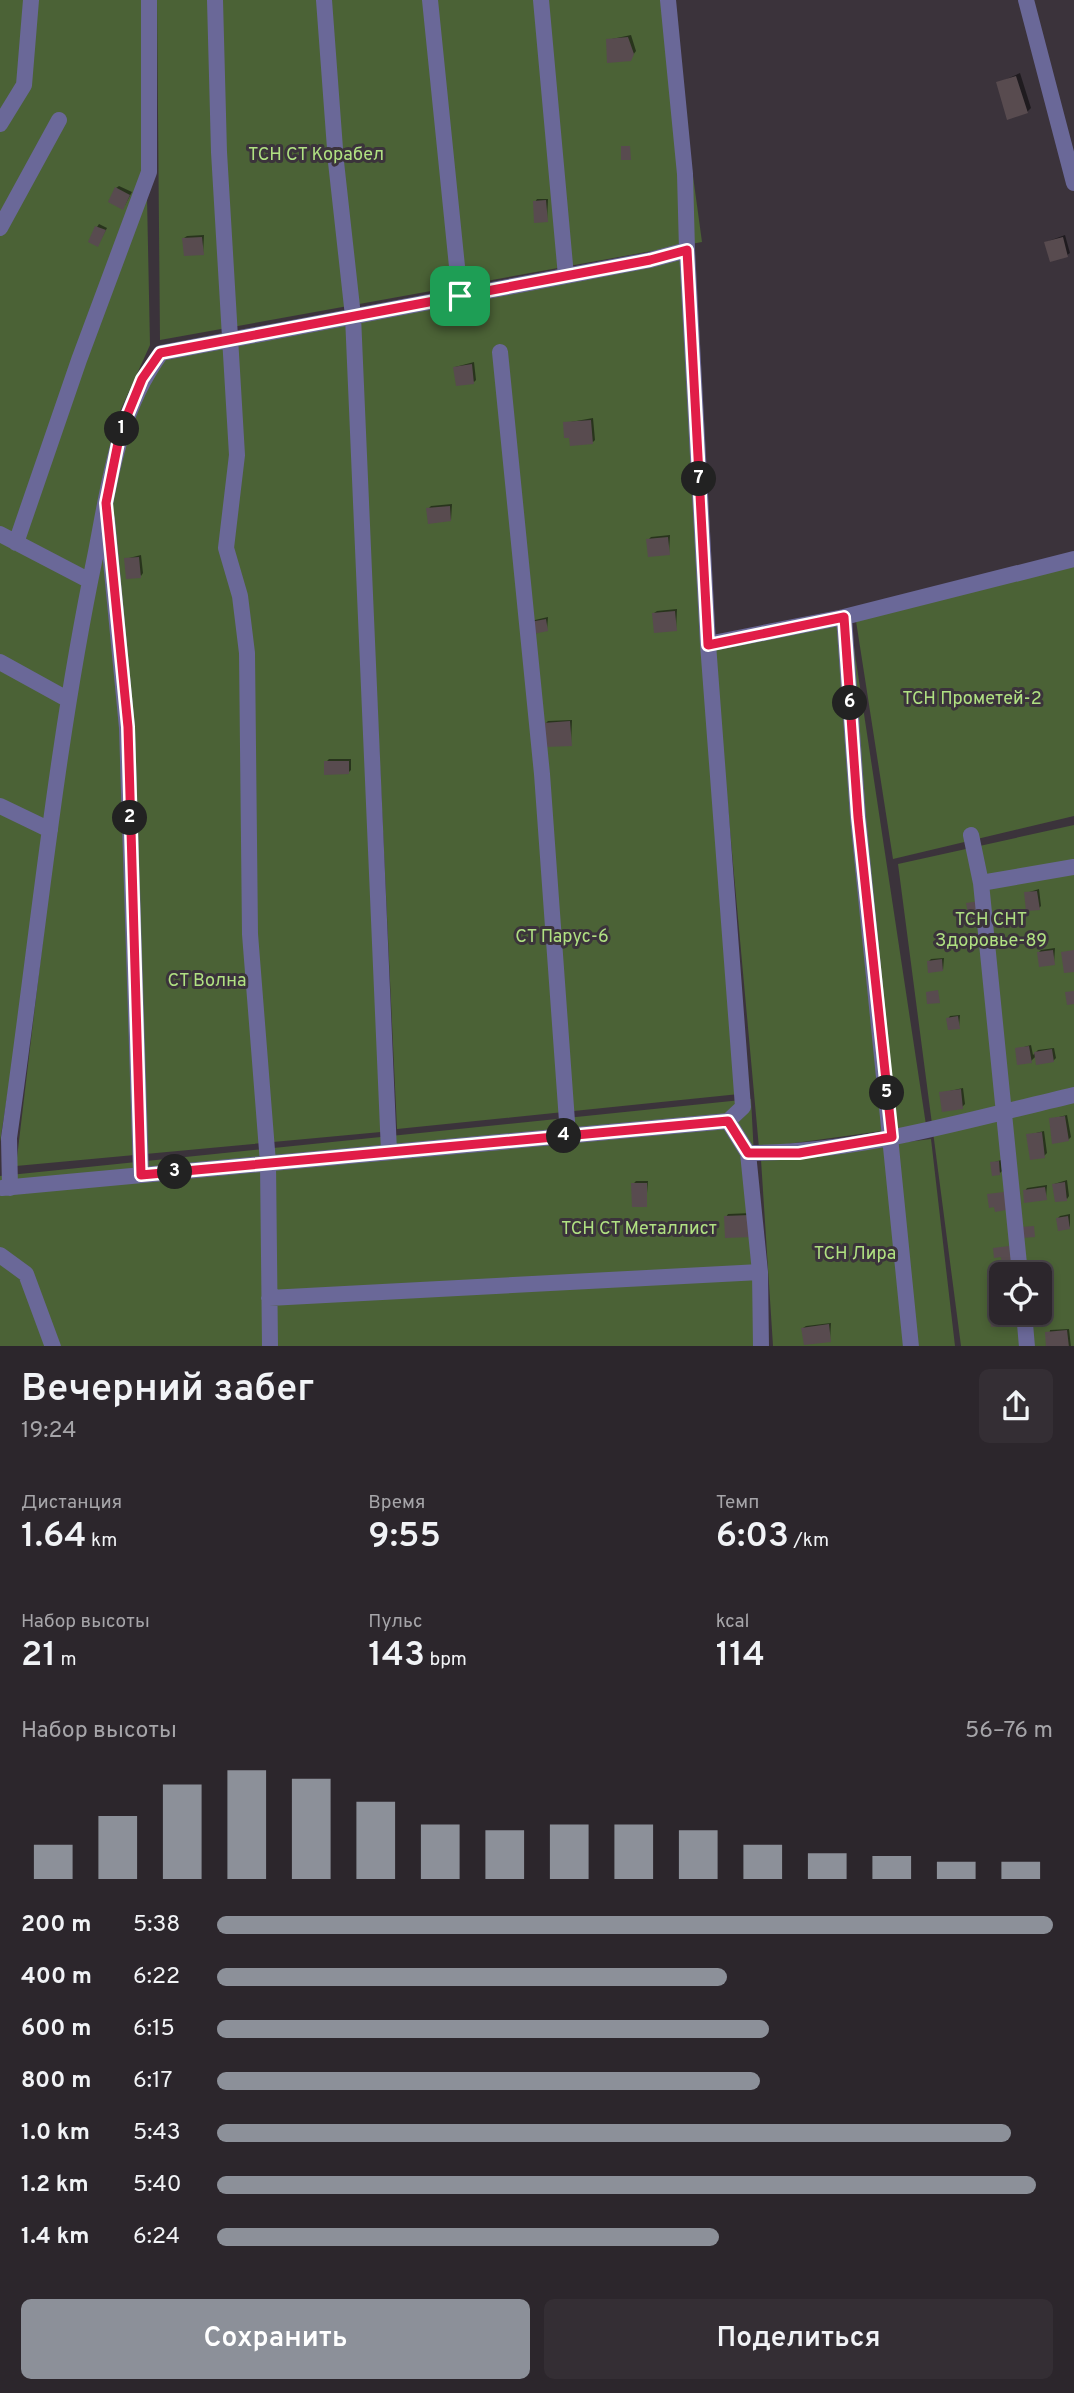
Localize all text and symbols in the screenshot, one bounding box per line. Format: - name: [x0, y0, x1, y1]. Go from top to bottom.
- park label: ТСН СТ Корабел: [248, 144, 384, 167]
- pin: [430, 266, 490, 326]
- icon: arrive: [441, 277, 479, 315]
- pin: 1: [104, 412, 140, 446]
- text: 1: [118, 416, 125, 440]
- pin: 7: [682, 462, 716, 496]
- text: 7: [693, 466, 704, 490]
- pin: 6: [832, 686, 868, 720]
- park label: ТСН Прометей-2: [902, 688, 1042, 711]
- text: 6: [844, 690, 855, 714]
- pin: 2: [113, 800, 148, 836]
- text: 2: [124, 805, 135, 829]
- park label: ТСН СНТ Здоровье-89: [935, 909, 1047, 953]
- park label: СТ Парус-6: [515, 926, 609, 949]
- park label: СТ Волна: [168, 970, 246, 993]
- pin: 5: [870, 1076, 904, 1110]
- text: 5: [881, 1080, 892, 1104]
- pin: 4: [546, 1118, 582, 1154]
- text: 4: [557, 1123, 570, 1147]
- pin: 3: [158, 1154, 192, 1190]
- text: 3: [169, 1159, 180, 1183]
- park label: ТСН СТ Металлист: [561, 1218, 717, 1241]
- park label: ТСН Лира: [814, 1243, 896, 1266]
- map controls: [989, 1262, 1052, 1325]
- button: locate: [989, 1262, 1052, 1325]
- text: Вечерний забег: [21, 1366, 314, 1415]
- button: share: [979, 1369, 1053, 1443]
- text: 19:24: [21, 1417, 77, 1446]
- text: Дистанция: [21, 1491, 122, 1515]
- text: Время: [368, 1491, 425, 1515]
- text: Темп: [716, 1491, 759, 1515]
- text: 1.64: [21, 1515, 87, 1559]
- text: 9:55: [368, 1515, 441, 1559]
- text: 6:03: [716, 1515, 789, 1559]
- text: km: [87, 1529, 117, 1553]
- text: /km: [789, 1529, 829, 1553]
- text: Набор высоты: [21, 1610, 150, 1634]
- text: Пульс: [368, 1610, 422, 1634]
- text: kcal: [716, 1610, 749, 1634]
- text: 21: [21, 1634, 56, 1678]
- text: 143: [368, 1634, 425, 1678]
- text: 114: [716, 1634, 765, 1678]
- text: m: [56, 1648, 77, 1672]
- text: bpm: [425, 1648, 467, 1672]
- text: Набор высоты: [21, 1717, 177, 1746]
- text: 56–76 m: [965, 1717, 1053, 1746]
- text: 200 m: [21, 1911, 91, 1940]
- text: 5:38: [133, 1911, 180, 1940]
- text: 400 m: [21, 1963, 92, 1992]
- text: 6:22: [133, 1963, 180, 1992]
- text: 600 m: [21, 2015, 91, 2044]
- text: 6:15: [133, 2015, 175, 2044]
- text: 800 m: [21, 2067, 91, 2096]
- text: 6:17: [133, 2067, 172, 2096]
- text: 1.0 km: [21, 2119, 90, 2148]
- text: 5:43: [133, 2119, 181, 2148]
- text: 1.2 km: [21, 2171, 89, 2200]
- text: 5:40: [133, 2171, 182, 2200]
- text: 1.4 km: [21, 2223, 89, 2252]
- text: 6:24: [133, 2223, 180, 2252]
- button: Сохранить: [21, 2299, 530, 2379]
- button: Поделиться: [544, 2299, 1053, 2379]

